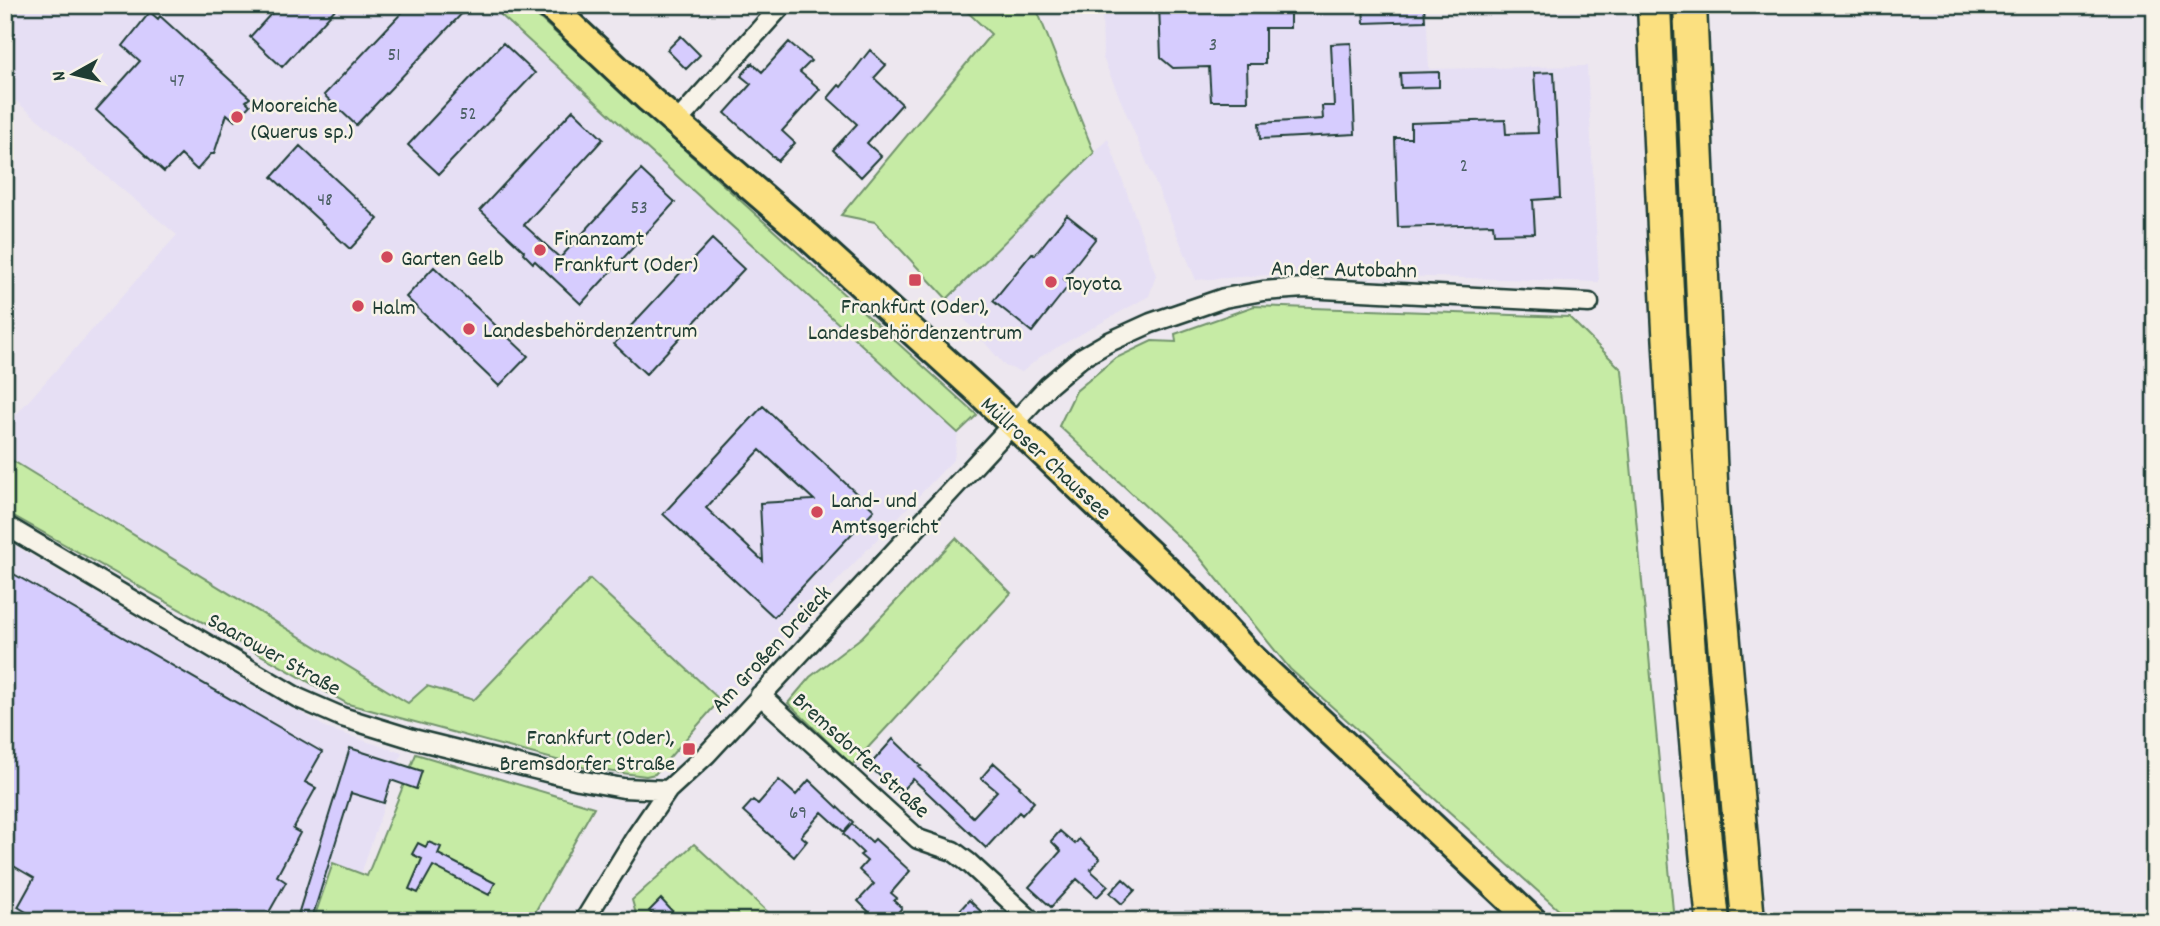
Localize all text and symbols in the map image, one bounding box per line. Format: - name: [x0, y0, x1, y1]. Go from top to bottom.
- house number: 3: [1209, 33, 1217, 60]
- north arrow: [38, 38, 108, 108]
- house number: 51: [388, 43, 400, 70]
- text: N: [47, 69, 75, 82]
- house number: 47: [169, 69, 185, 96]
- place label: Mooreiche (Querus sp.): [251, 91, 354, 150]
- house number: 52: [459, 102, 477, 129]
- marker: Mooreiche (Querus sp.): [229, 109, 245, 125]
- house number: 2: [1460, 154, 1468, 181]
- house number: 48: [317, 188, 333, 215]
- house number: 53: [630, 196, 648, 223]
- place label: Finanzamt Frankfurt (Oder): [554, 224, 698, 283]
- marker: Finanzamt Frankfurt (Oder): [532, 242, 548, 258]
- place label: Garten Gelb: [401, 244, 504, 277]
- marker: Garten Gelb: [379, 249, 395, 265]
- street label: An der Autobahn: [1271, 254, 1417, 289]
- place label: Toyota: [1065, 269, 1122, 302]
- marker: Frankfurt (Oder), Landesbehördenzentrum: [907, 272, 923, 288]
- marker: Toyota: [1043, 274, 1059, 290]
- place label: Frankfurt (Oder), Landesbehördenzentrum: [808, 292, 1022, 351]
- place label: Halm: [372, 293, 416, 326]
- marker: Halm: [350, 298, 366, 314]
- place label: Landesbehördenzentrum: [483, 316, 698, 349]
- marker: Landesbehördenzentrum: [461, 321, 477, 337]
- street label: Müllroser Chaussee: [972, 390, 1118, 529]
- place label: Land- und Amtsgericht: [831, 486, 939, 545]
- marker: Land- und Amtsgericht: [809, 504, 825, 520]
- street label: Am Großen Dreieck: [704, 579, 841, 722]
- street label: Saarower Straße: [200, 606, 346, 706]
- street label: Bremsdorfer Straße: [783, 686, 936, 828]
- place label: Frankfurt (Oder), Bremsdorfer Straße: [499, 723, 675, 782]
- marker: Frankfurt (Oder), Bremsdorfer Straße: [681, 741, 697, 757]
- house number: 69: [789, 801, 807, 828]

